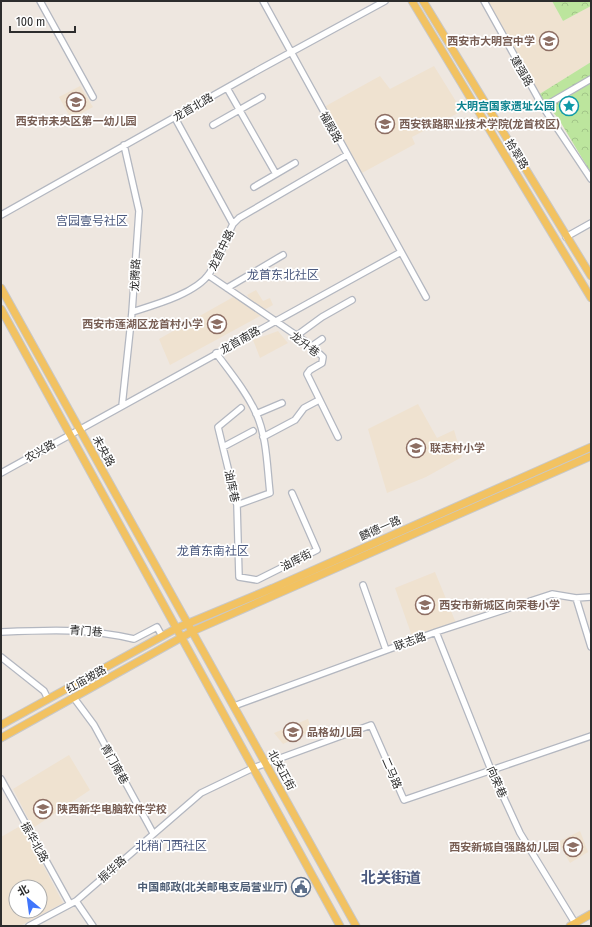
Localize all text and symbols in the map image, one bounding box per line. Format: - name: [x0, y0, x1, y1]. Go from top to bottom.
- scale bar: [10, 8, 75, 34]
- text: 100 m: [16, 15, 45, 29]
- school or university icon: 西安市大明宫中学: [538, 30, 560, 52]
- place label: 西安市大明宫中学: [447, 35, 535, 48]
- street label: 建强路: [508, 54, 535, 89]
- school or university icon: 西安市未央区第一幼儿园: [65, 91, 87, 113]
- street label: 龙首北路: [171, 91, 216, 124]
- place icon: 大明宫国家遗址公园: [558, 95, 580, 117]
- place label: 大明宫国家遗址公园: [456, 100, 555, 113]
- street label: 福殿路: [317, 110, 344, 145]
- school or university icon: 西安铁路职业技术学院(龙首校区): [374, 113, 396, 135]
- place label: 西安市未央区第一幼儿园: [16, 115, 137, 128]
- place label: 西安铁路职业技术学院(龙首校区): [399, 118, 560, 131]
- street label: 拾翠路: [503, 137, 531, 172]
- district label: 宫园壹号社区: [56, 214, 128, 228]
- street label: 龙首中路: [206, 228, 237, 273]
- street label: 龙腾路: [128, 258, 143, 292]
- district label: 龙首东北社区: [247, 268, 319, 282]
- school or university icon: 西安市莲湖区龙首村小学: [206, 313, 228, 335]
- place label: 西安市莲湖区龙首村小学: [82, 318, 203, 331]
- street label: 龙首南路: [218, 324, 263, 357]
- street label: 龙升巷: [288, 329, 322, 360]
- street label: 未央路: [90, 434, 117, 469]
- school or university icon: 联志村小学: [405, 437, 427, 459]
- street label: 农兴路: [23, 438, 58, 465]
- place label: 联志村小学: [430, 442, 485, 455]
- street label: 油库巷: [222, 469, 241, 504]
- street label: 麟德一路: [357, 514, 403, 543]
- district label: 龙首东南社区: [177, 544, 249, 558]
- street label: 油库街: [279, 547, 314, 574]
- school or university icon: 西安市新城区向荣巷小学: [414, 594, 436, 616]
- place label: 西安市新城区向荣巷小学: [439, 599, 560, 612]
- street label: 青门巷: [69, 624, 103, 639]
- street label: 联志路: [392, 630, 428, 653]
- street label: 红庙坡路: [64, 663, 109, 696]
- school or university icon: 品格幼儿园: [282, 721, 304, 743]
- place label: 品格幼儿园: [307, 726, 362, 739]
- street label: 青门南巷: [98, 742, 131, 787]
- street label: 北关正街: [265, 748, 298, 793]
- street label: 二马路: [379, 755, 404, 791]
- street label: 向荣巷: [484, 764, 509, 800]
- school or university icon: 陕西新华电脑软件学校: [32, 798, 54, 820]
- place label: 陕西新华电脑软件学校: [57, 803, 167, 816]
- street label: 振华北路: [18, 820, 51, 865]
- school or university icon: 西安新城自强路幼儿园: [562, 836, 584, 858]
- district label: 北稍门西社区: [135, 839, 207, 853]
- place label: 西安新城自强路幼儿园: [449, 841, 559, 854]
- street label: 振华路: [96, 854, 129, 885]
- district label: 北关街道: [361, 869, 421, 887]
- public building icon: 中国邮政(北关邮电支局营业厅): [290, 876, 312, 898]
- north arrow: [8, 879, 48, 919]
- place label: 中国邮政(北关邮电支局营业厅): [137, 881, 288, 894]
- text: 北: [15, 882, 31, 899]

